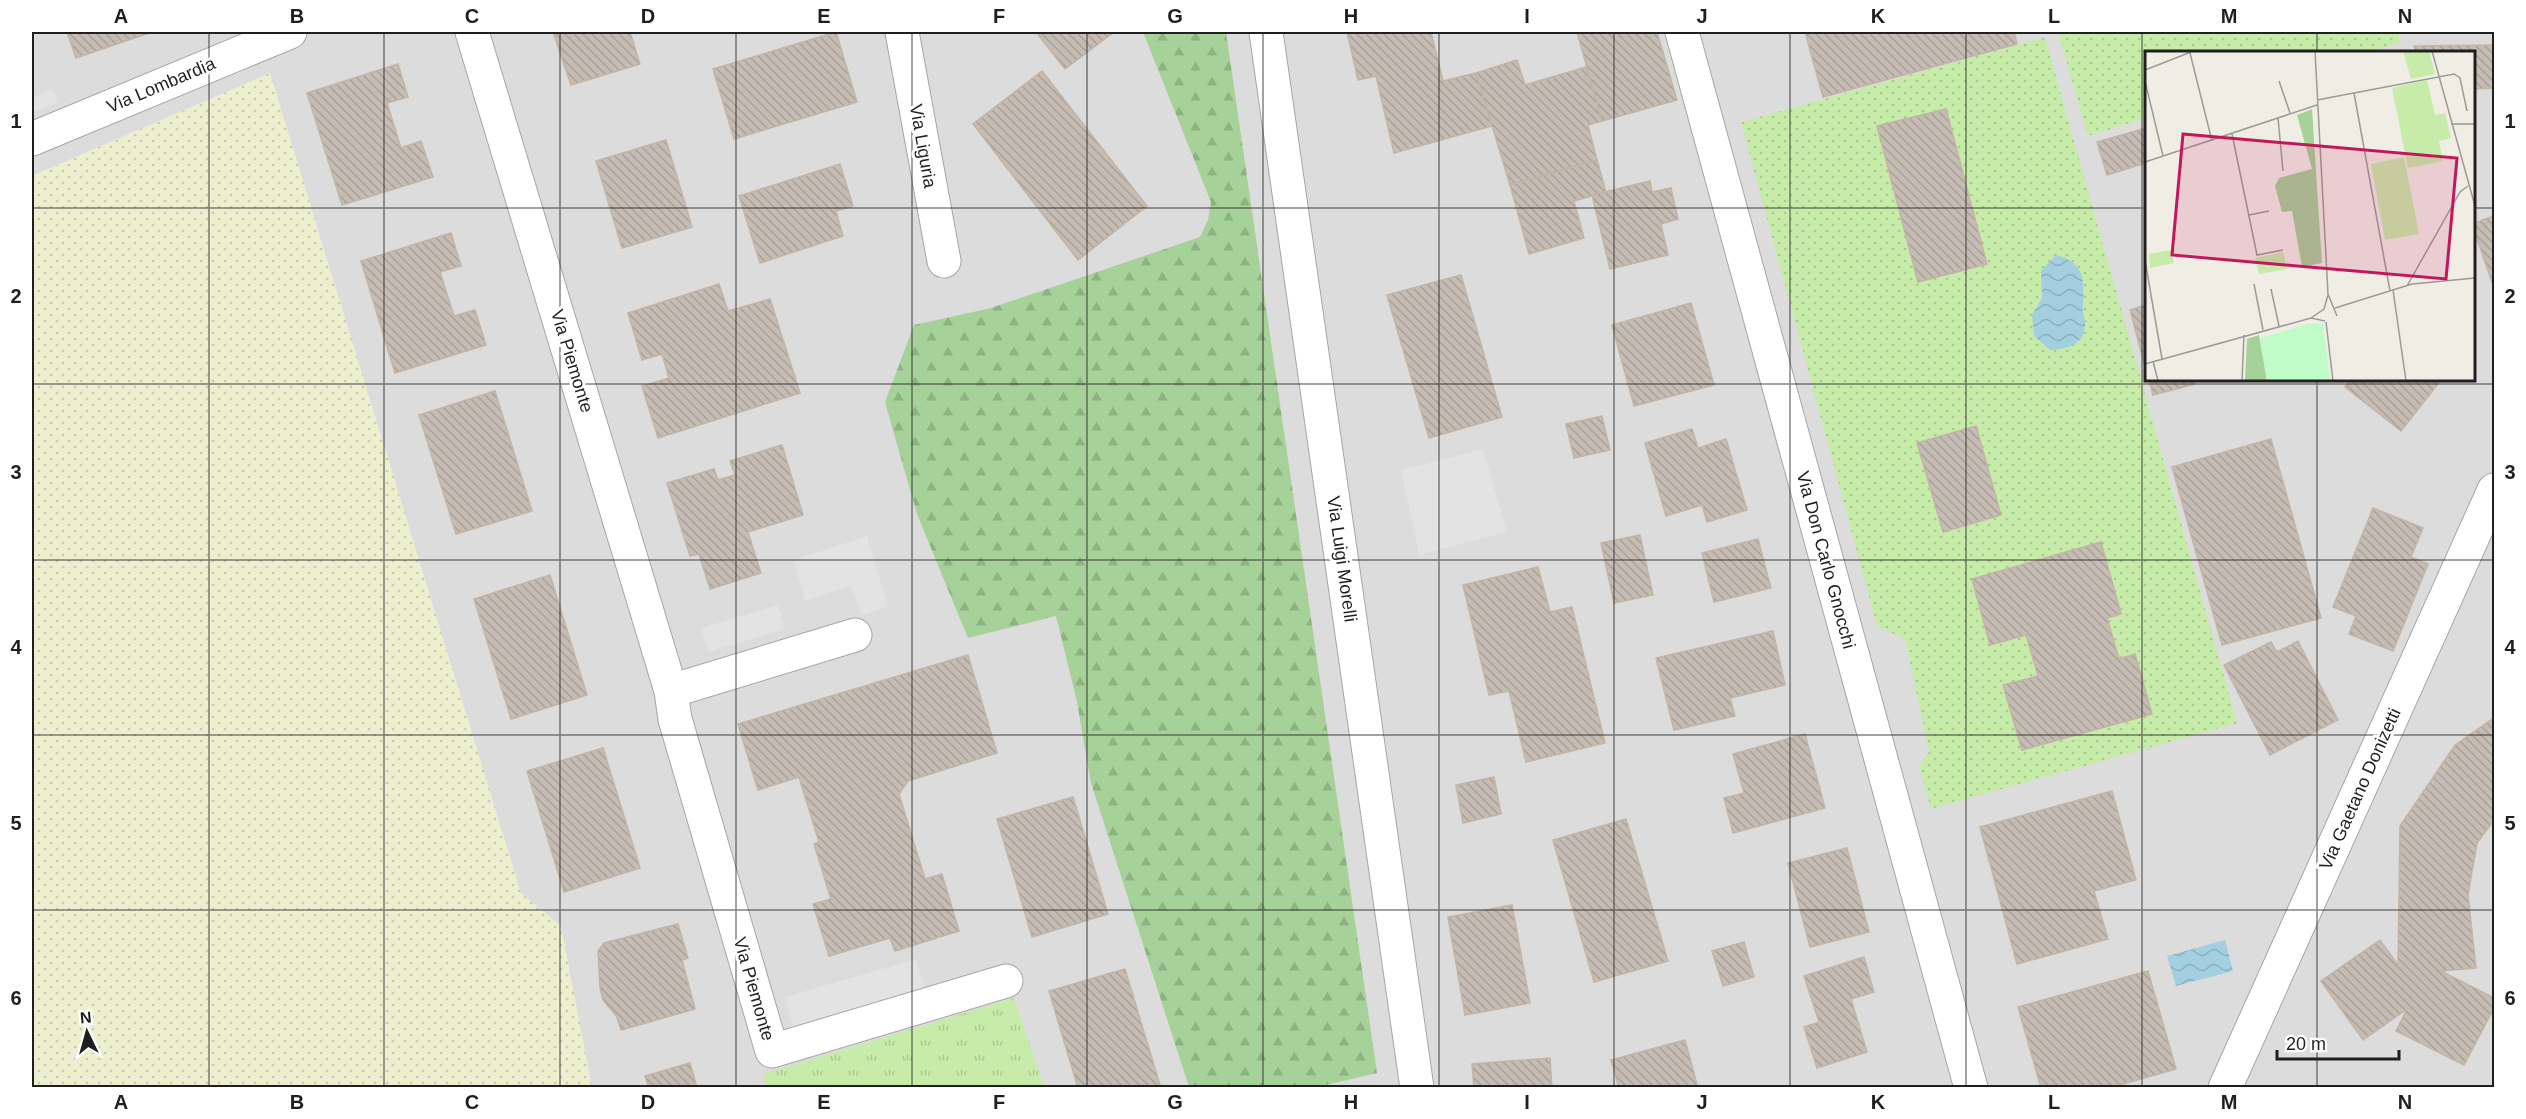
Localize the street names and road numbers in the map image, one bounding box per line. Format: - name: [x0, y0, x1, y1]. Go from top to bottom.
- street label: Via Lombardia: [104, 53, 219, 117]
- street label: Via Liguria: [906, 103, 940, 190]
- street label: Via Piemonte: [547, 307, 597, 415]
- street label: Via Don Carlo Gnocchi: [1793, 469, 1859, 651]
- street label: Via Luigi Morelli: [1323, 495, 1361, 623]
- street label: Via Gaetano Donizetti: [2315, 705, 2405, 873]
- street label: Via Piemonte: [730, 935, 778, 1043]

